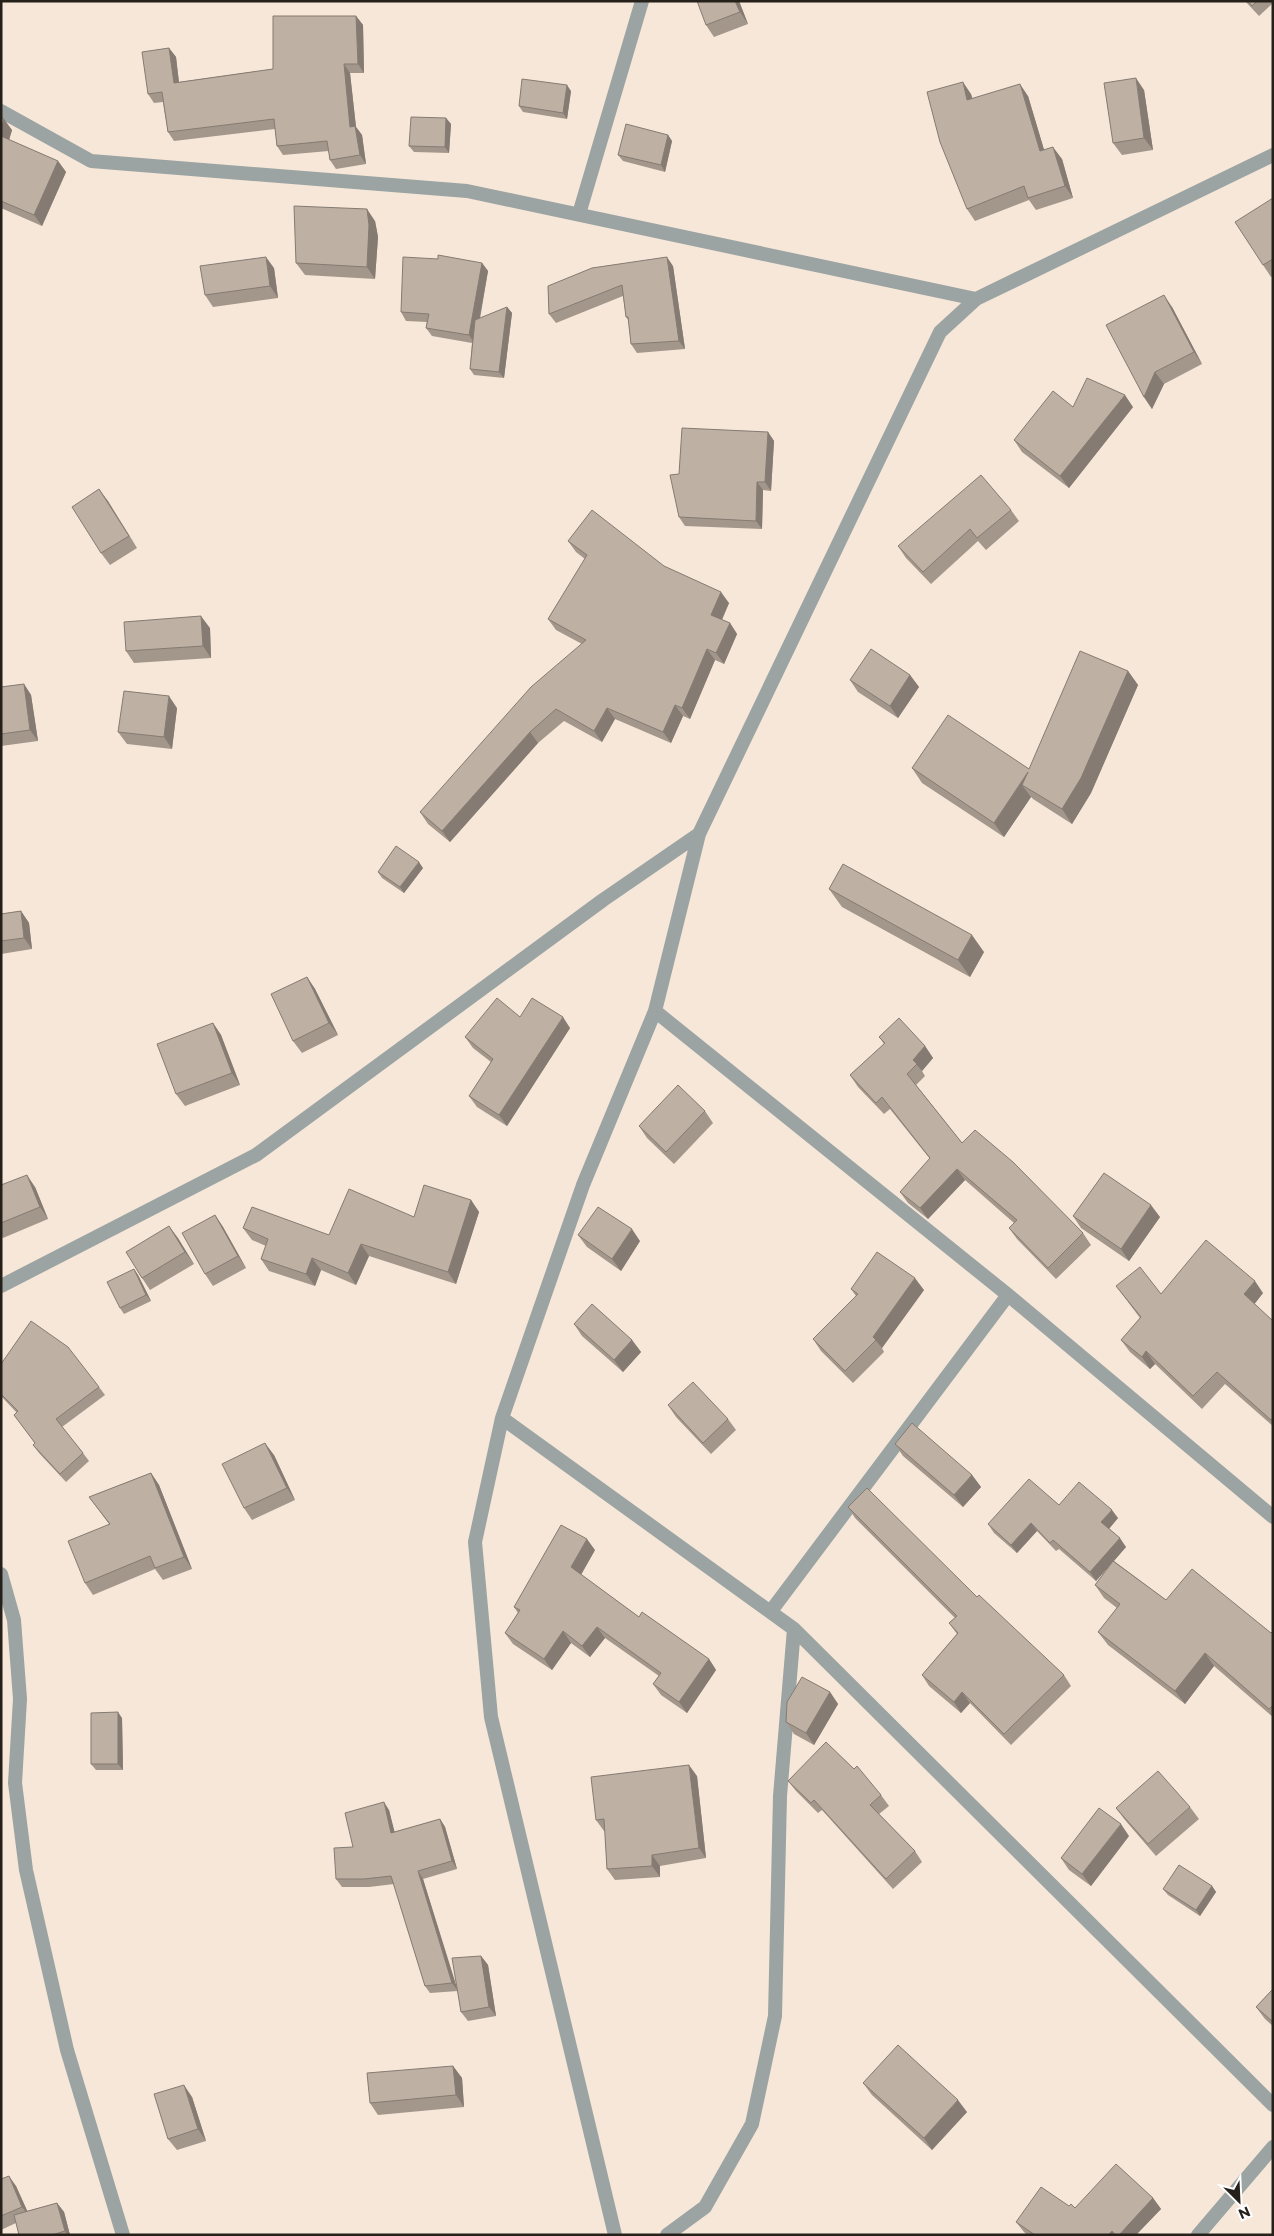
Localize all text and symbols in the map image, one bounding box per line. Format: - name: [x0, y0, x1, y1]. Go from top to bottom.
- north arrow: [1214, 2176, 1264, 2226]
- text: N: [1235, 2202, 1253, 2223]

